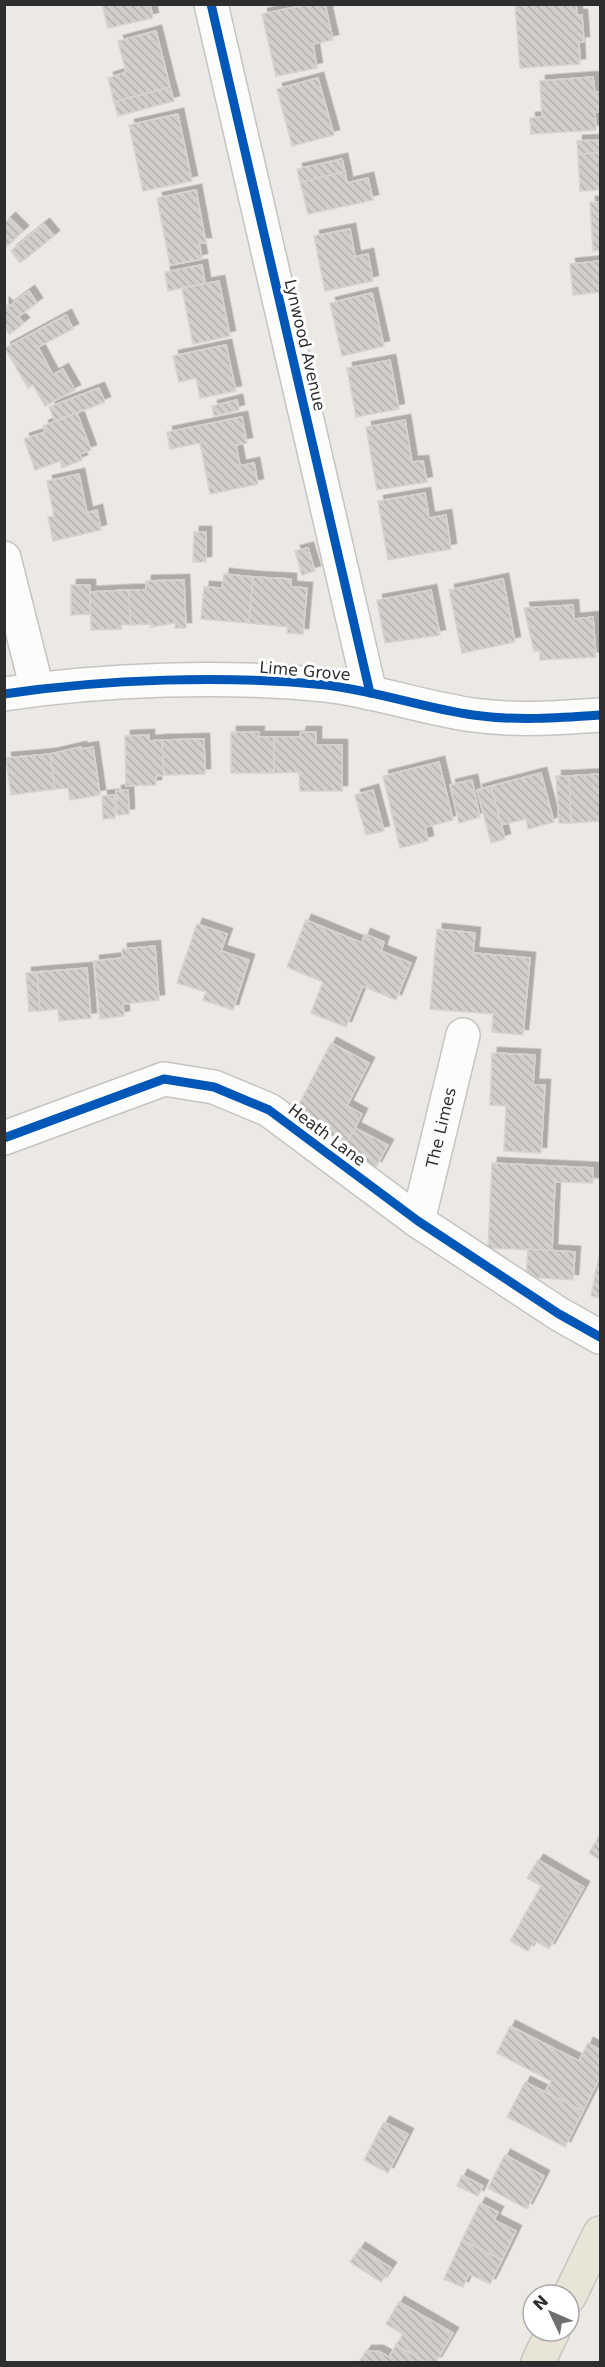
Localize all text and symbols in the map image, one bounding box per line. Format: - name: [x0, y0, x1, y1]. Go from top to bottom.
- street label: Lynwood Avenue: [281, 277, 329, 413]
- street label: Lime Grove: [259, 658, 351, 684]
- street label: The Limes: [421, 1086, 459, 1171]
- street label: Heath Lane: [285, 1100, 369, 1170]
- north arrow: [521, 2283, 581, 2343]
- text: N: [529, 2292, 552, 2314]

